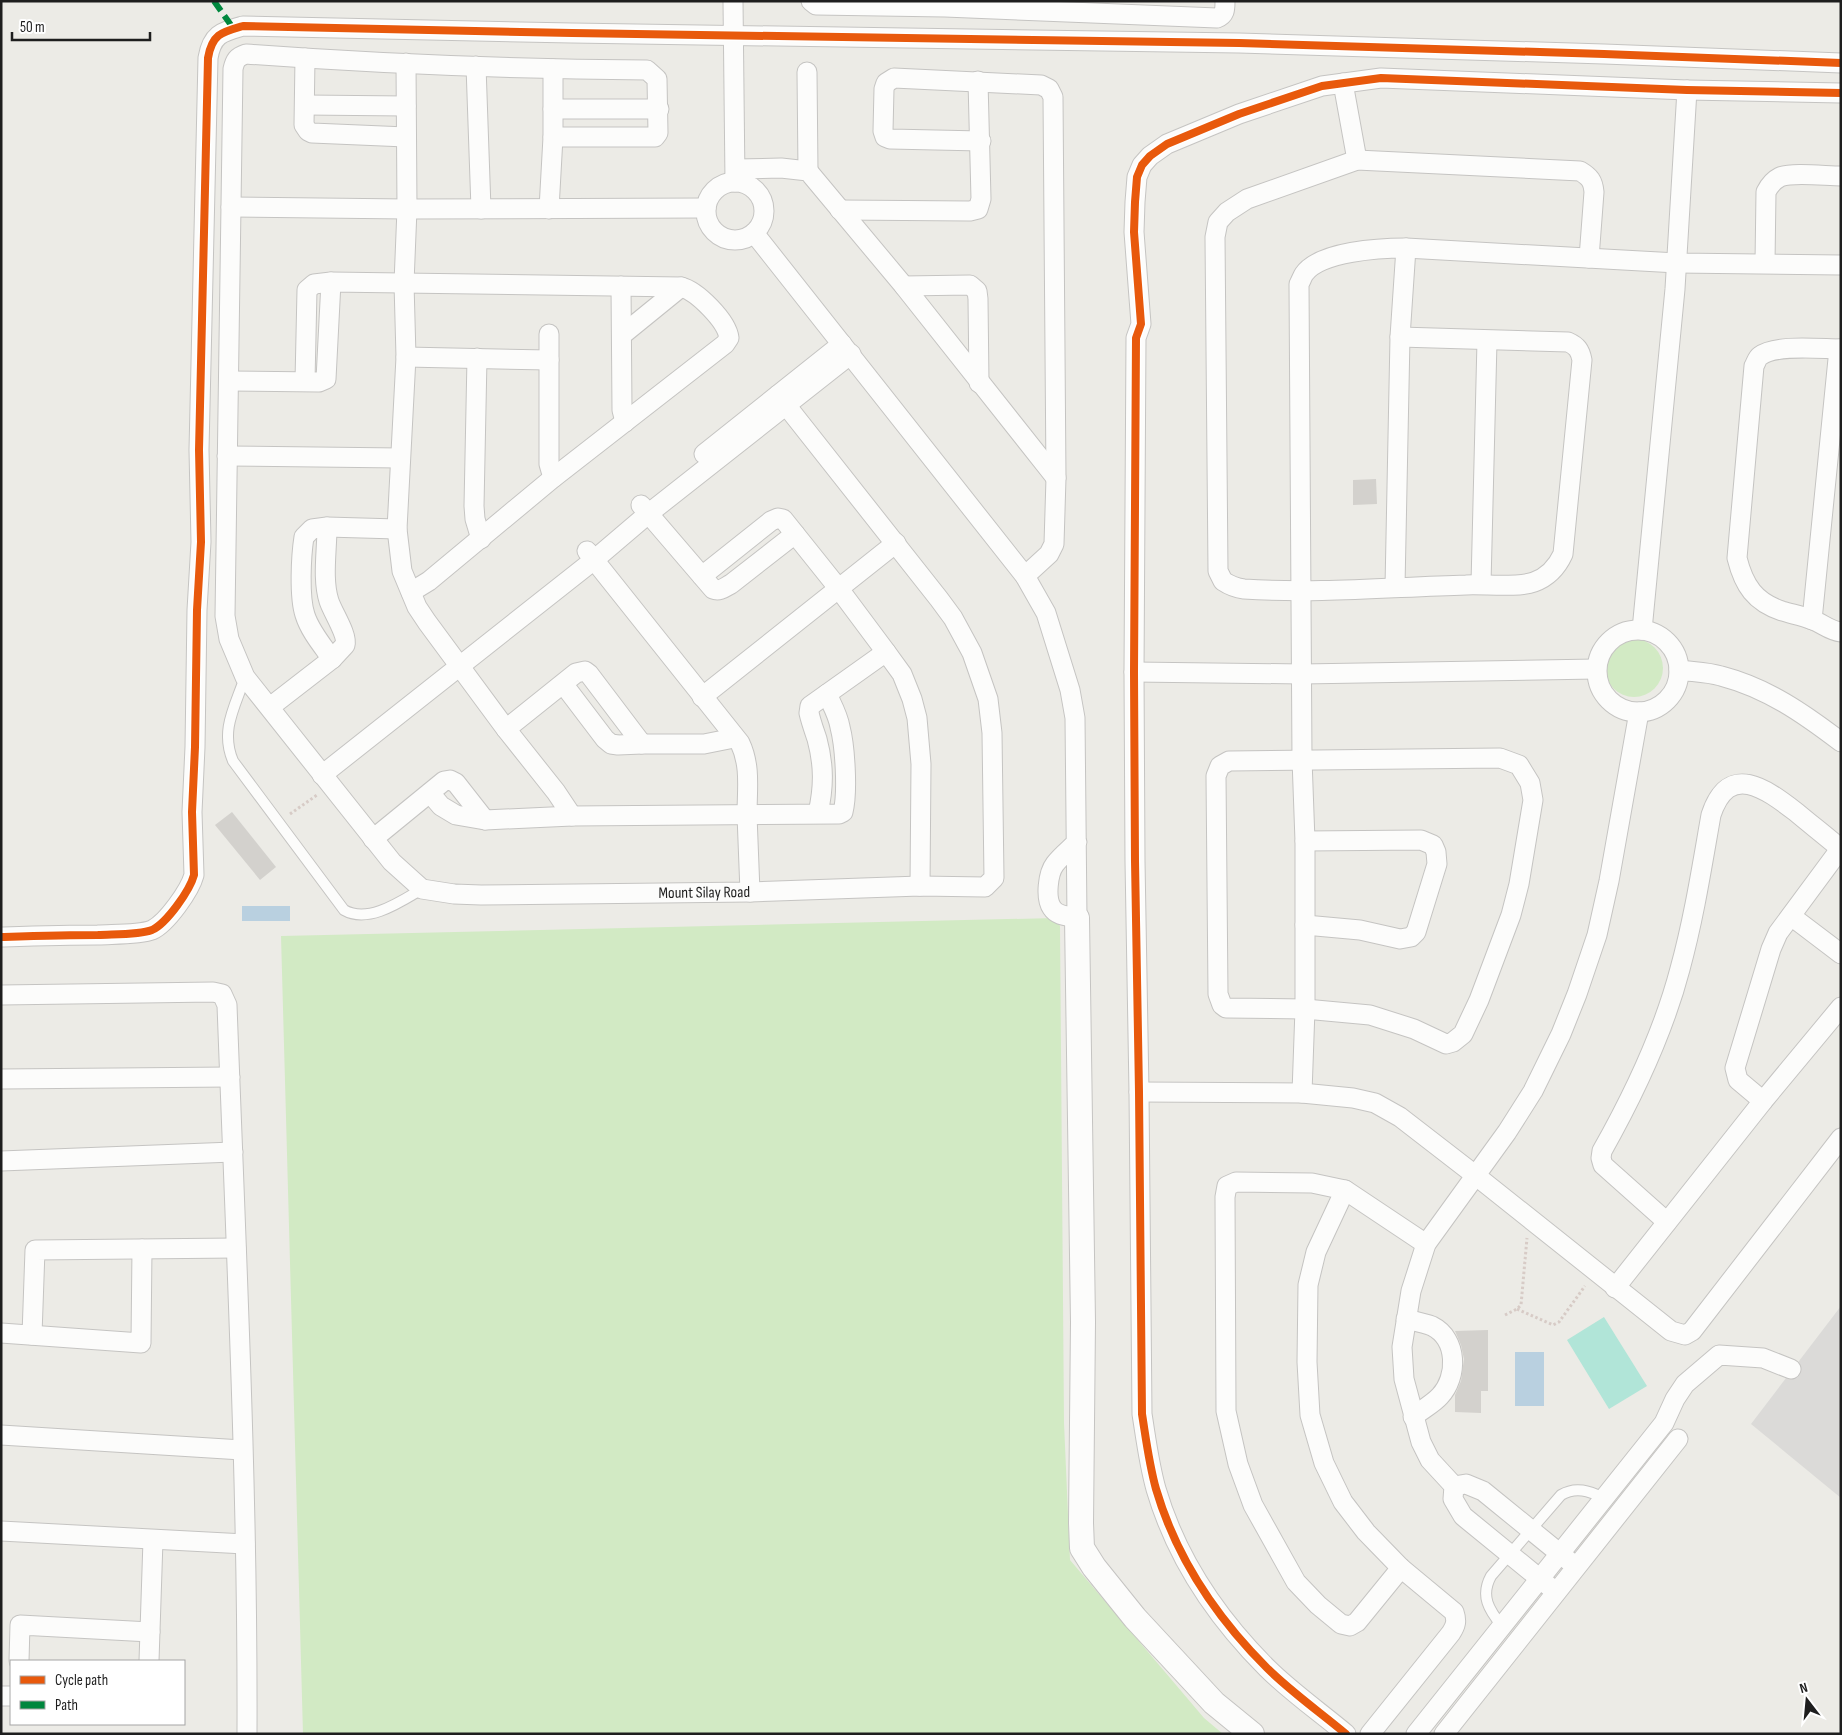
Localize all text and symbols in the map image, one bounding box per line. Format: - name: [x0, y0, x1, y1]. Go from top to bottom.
- scale bar: [12, 10, 150, 42]
- text: 50 m: [20, 18, 45, 37]
- street label: Mount Silay Road: [658, 883, 750, 903]
- legend: [10, 1660, 185, 1725]
- text: Cycle path: [55, 1671, 108, 1690]
- north arrow: [1782, 1675, 1832, 1725]
- text: N: [1798, 1679, 1809, 1697]
- text: Path: [55, 1696, 78, 1715]

